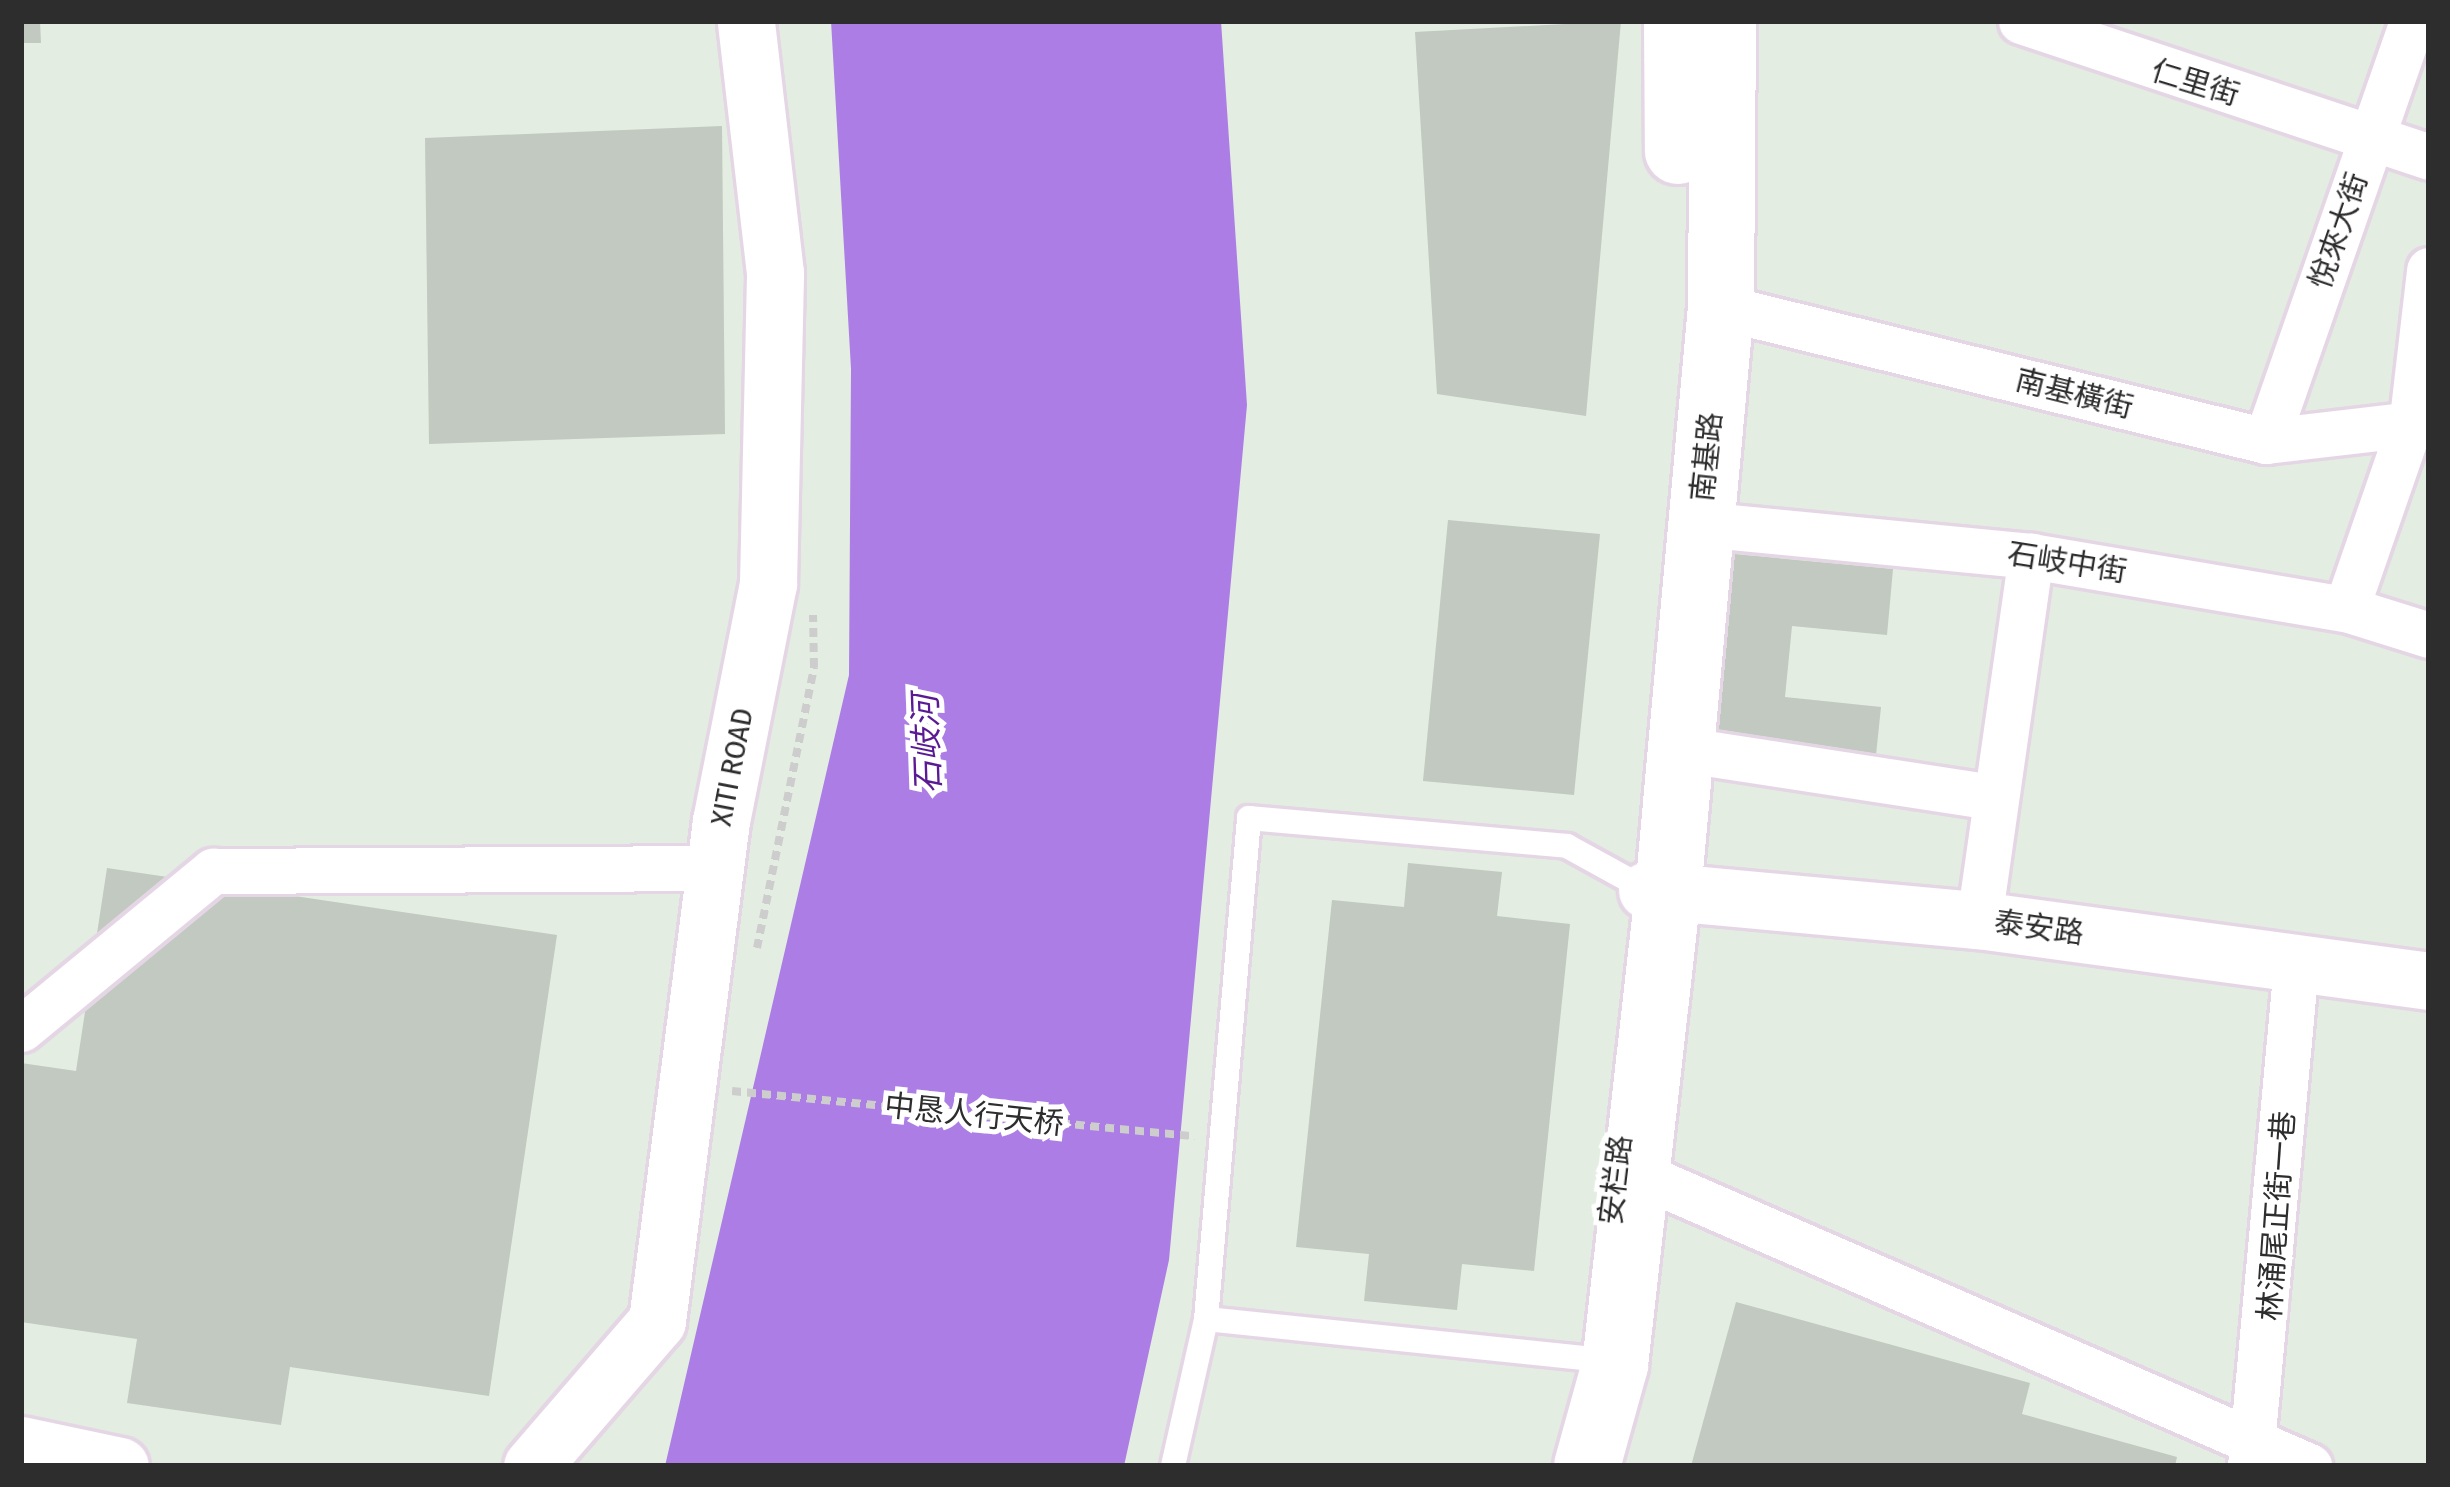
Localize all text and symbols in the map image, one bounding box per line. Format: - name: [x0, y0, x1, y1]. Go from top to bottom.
- street label: 仁里街: [2147, 53, 2243, 113]
- street label: 悅來大街: [2302, 168, 2376, 294]
- street label: 南基橫街: [2011, 362, 2137, 426]
- street label: 南基路: [1684, 410, 1730, 504]
- street label: 石岐中街: [2005, 536, 2129, 590]
- water label: 石岐河: [906, 694, 950, 794]
- street label: XITI ROAD: [703, 705, 761, 829]
- street label: 泰安路: [1992, 904, 2086, 952]
- street label: 中恳人行天桥: [883, 1088, 1065, 1142]
- street label: 林涌尾正街一巷: [2252, 1110, 2302, 1322]
- street label: 安栏路: [1593, 1133, 1639, 1227]

